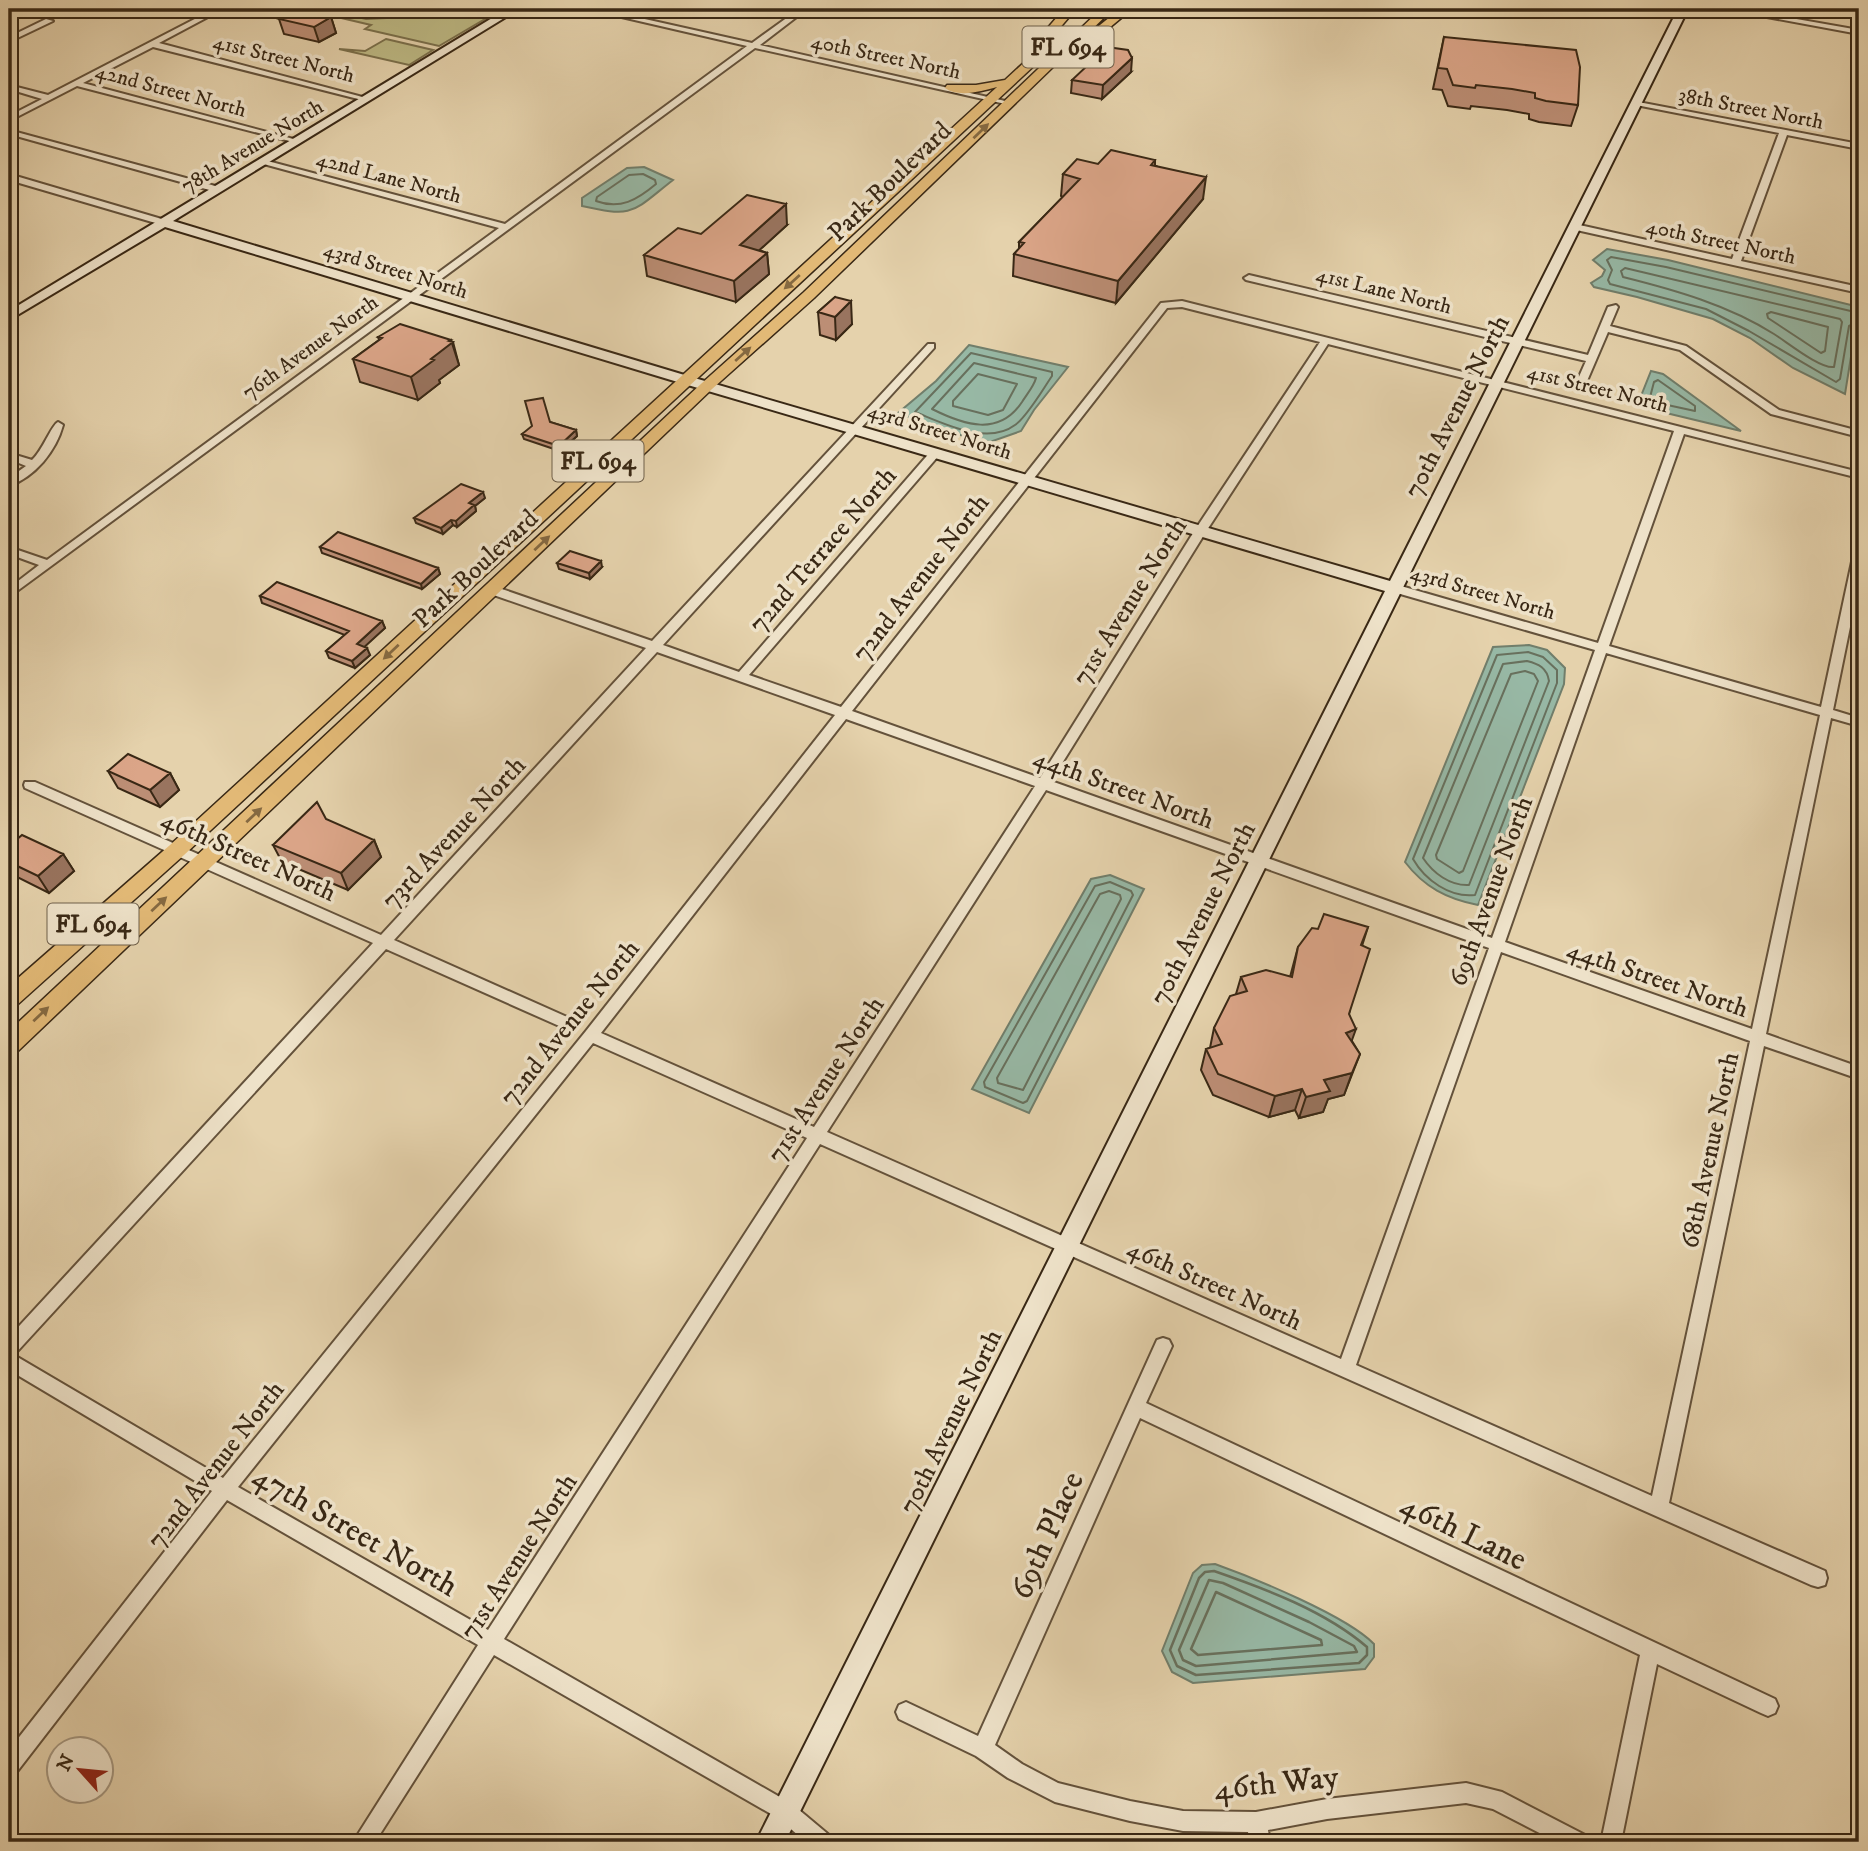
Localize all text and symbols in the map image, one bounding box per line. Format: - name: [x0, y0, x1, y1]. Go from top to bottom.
- road number: FL 694: [1023, 27, 1114, 68]
- street label: 40th Street North: [809, 28, 963, 86]
- street label: 41st Street North: [210, 29, 357, 89]
- street label: 42nd Street North: [93, 58, 249, 124]
- street label: 38th Street North: [1676, 82, 1826, 136]
- street label: 78th Avenue North: [177, 94, 328, 200]
- street label: Park Boulevard: [821, 115, 959, 249]
- one-way arrow: [972, 123, 989, 139]
- street label: 42nd Lane North: [313, 146, 464, 210]
- street label: 40th Street North: [1644, 213, 1798, 271]
- street label: 43rd Street North: [321, 237, 471, 305]
- street label: 41st Lane North: [1313, 262, 1454, 320]
- one-way arrow: [784, 274, 801, 290]
- street label: 76th Avenue North: [238, 290, 384, 406]
- street label: 70th Avenue North: [1397, 309, 1518, 504]
- one-way arrow: [734, 346, 752, 362]
- street label: 41st Street North: [1524, 359, 1671, 419]
- street label: 43rd Street North: [865, 398, 1015, 466]
- road number: FL 694: [552, 440, 644, 482]
- street label: 72nd Terrace North: [742, 460, 904, 640]
- street label: 72nd Avenue North: [845, 487, 997, 668]
- street label: Park Boulevard: [407, 503, 546, 636]
- street label: 71st Avenue North: [1066, 512, 1195, 692]
- one-way arrow: [533, 534, 550, 551]
- street label: 43rd Street North: [1407, 560, 1558, 626]
- one-way arrow: [383, 644, 400, 660]
- street label: 44th Street North: [1029, 741, 1219, 837]
- street label: 73rd Avenue North: [375, 749, 534, 916]
- street label: 69th Avenue North: [1442, 792, 1541, 991]
- street label: 46th Street North: [156, 803, 341, 910]
- one-way arrow: [245, 808, 262, 824]
- street label: 70th Avenue North: [1143, 816, 1264, 1011]
- one-way arrow: [150, 897, 167, 913]
- road number: FL 694: [48, 904, 138, 944]
- street label: 72nd Avenue North: [493, 933, 647, 1113]
- street label: 44th Street North: [1563, 933, 1753, 1026]
- street label: 71st Avenue North: [760, 990, 892, 1169]
- one-way arrow: [32, 1007, 49, 1023]
- street label: 68th Avenue North: [1674, 1049, 1747, 1251]
- street label: 46th Street North: [1122, 1232, 1307, 1339]
- street label: 70th Avenue North: [893, 1324, 1010, 1519]
- street label: 72nd Avenue North: [140, 1374, 292, 1555]
- street label: 47th Street North: [245, 1457, 465, 1607]
- street label: 69th Place: [1002, 1466, 1094, 1606]
- street label: 71st Avenue North: [453, 1467, 585, 1646]
- street label: 46th Lane: [1393, 1485, 1533, 1580]
- north arrow: [46, 1736, 116, 1806]
- text: N: [52, 1750, 80, 1775]
- street label: 46th Way: [1212, 1757, 1341, 1810]

